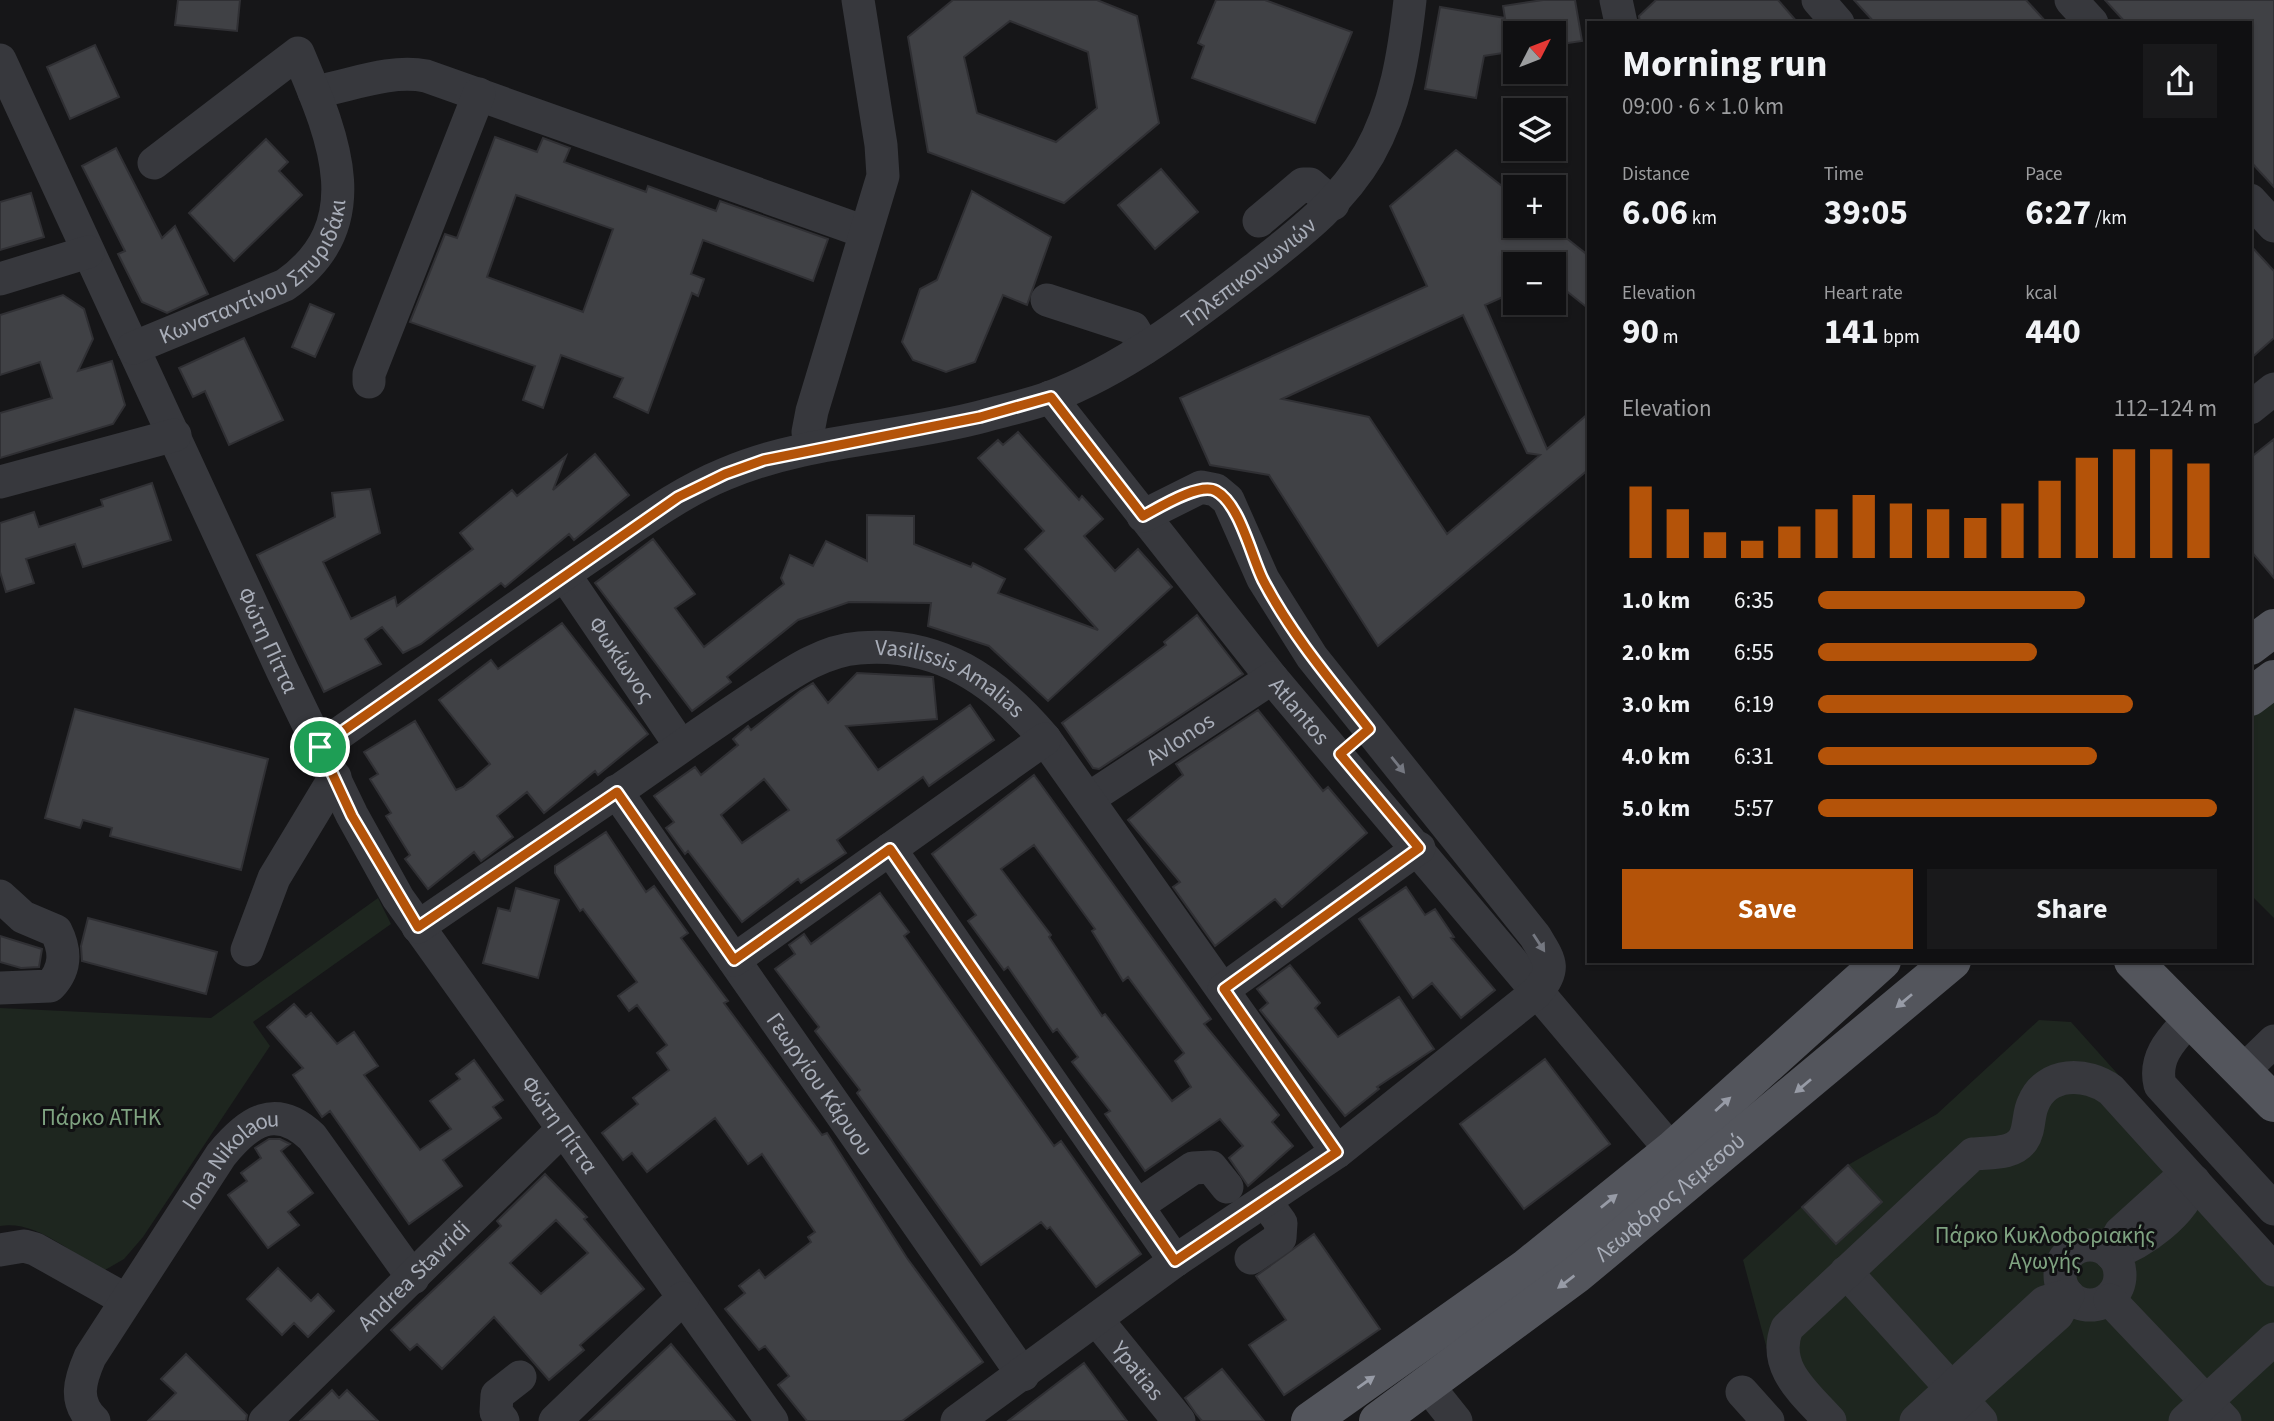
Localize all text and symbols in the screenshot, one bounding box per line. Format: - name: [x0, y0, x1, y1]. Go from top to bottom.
- north arrow: [1503, 21, 1566, 84]
- map controls: [1503, 21, 1566, 315]
- text: Morning run: [1622, 37, 1827, 91]
- button: share: [2143, 44, 2217, 118]
- text: 09:00 · 6 × 1.0 km: [1622, 90, 1784, 123]
- button: layers: [1503, 98, 1566, 161]
- text: Distance: [1622, 161, 1690, 188]
- text: Time: [1824, 161, 1864, 188]
- text: Pace: [2025, 161, 2063, 188]
- button: +: [1503, 175, 1566, 238]
- text: 6.06: [1622, 188, 1688, 238]
- text: 39:05: [1824, 188, 1908, 238]
- text: 6:27: [2025, 188, 2091, 238]
- street label: Κωνσταντίνου Σπυριδάκι: [154, 198, 354, 352]
- text: km: [1688, 205, 1717, 232]
- text: /km: [2091, 205, 2127, 232]
- street label: Τηλεπικοινωνιών: [1174, 209, 1324, 336]
- button: −: [1503, 252, 1566, 315]
- text: Elevation: [1622, 280, 1696, 307]
- text: Heart rate: [1824, 280, 1903, 307]
- text: kcal: [2025, 280, 2057, 307]
- text: 90: [1622, 307, 1659, 357]
- text: 141: [1824, 307, 1879, 357]
- text: 440: [2025, 307, 2081, 357]
- text: m: [1659, 324, 1679, 351]
- text: bpm: [1879, 324, 1920, 351]
- text: Elevation: [1622, 392, 1712, 425]
- text: 112–124 m: [2114, 392, 2217, 425]
- street label: Φώτη Πίττα: [229, 582, 307, 699]
- text: 1.0 km: [1622, 584, 1690, 617]
- text: 6:35: [1734, 584, 1774, 617]
- street label: Φωκίωνος: [581, 609, 663, 709]
- street label: Vasilissis Amalias: [875, 631, 1033, 725]
- text: 2.0 km: [1622, 636, 1690, 669]
- text: 6:55: [1734, 636, 1774, 669]
- street label: Atlantos: [1261, 670, 1338, 752]
- text: 3.0 km: [1622, 688, 1690, 721]
- text: 6:19: [1734, 688, 1774, 721]
- street label: Avlonos: [1139, 704, 1221, 773]
- pin: [290, 717, 350, 777]
- icon: arrive: [301, 728, 339, 766]
- text: 4.0 km: [1622, 740, 1690, 773]
- text: 6:31: [1734, 740, 1774, 773]
- one-way arrow: [1390, 755, 1405, 773]
- text: 5.0 km: [1622, 792, 1690, 825]
- text: 5:57: [1734, 792, 1774, 825]
- button: Save: [1622, 869, 1913, 949]
- button: Share: [1927, 869, 2217, 949]
- one-way arrow: [1532, 934, 1546, 952]
- one-way arrow: [1895, 993, 1912, 1008]
- street label: Γεωργίου Κάρυου: [759, 1006, 882, 1162]
- street label: Φώτη Πίττα: [513, 1068, 606, 1180]
- one-way arrow: [1795, 1078, 1813, 1093]
- one-way arrow: [1714, 1096, 1732, 1112]
- park label: Πάρκο ΑΤΗΚ: [41, 1101, 162, 1134]
- street label: Iona Nikolaou: [173, 1102, 280, 1216]
- street label: Λεωφόρος Λεμεσού: [1587, 1124, 1752, 1269]
- one-way arrow: [1600, 1194, 1617, 1209]
- street label: Andrea Stavridi: [350, 1212, 477, 1338]
- park label: Πάρκο Κυκλοφοριακής Αγωγής: [1935, 1219, 2155, 1278]
- one-way arrow: [1557, 1275, 1575, 1290]
- street label: Ypatias: [1103, 1333, 1172, 1407]
- one-way arrow: [1357, 1375, 1375, 1389]

